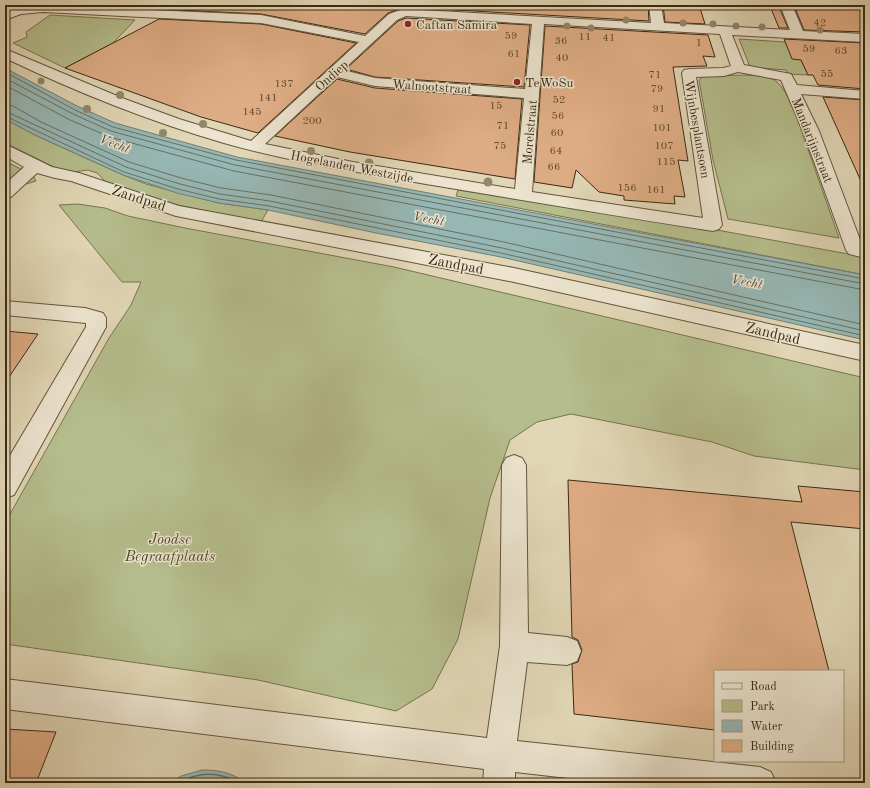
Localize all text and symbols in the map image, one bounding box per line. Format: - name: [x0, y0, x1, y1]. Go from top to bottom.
- house number: 42: [814, 18, 826, 29]
- marker: Caftan Samira: [403, 19, 413, 29]
- place label: Caftan Samira: [416, 19, 498, 32]
- house number: 59: [505, 31, 517, 42]
- house number: 11: [579, 32, 591, 43]
- house number: 41: [603, 33, 615, 44]
- house number: 36: [555, 36, 567, 47]
- house number: 1: [696, 38, 702, 49]
- house number: 59: [803, 44, 815, 55]
- house number: 63: [835, 46, 847, 57]
- house number: 61: [508, 49, 520, 60]
- house number: 40: [556, 53, 568, 64]
- street label: Ondiep: [313, 58, 351, 94]
- house number: 55: [821, 69, 833, 80]
- house number: 71: [649, 70, 661, 81]
- marker: TeWoSu: [512, 77, 522, 87]
- place label: TeWoSu: [525, 77, 574, 90]
- street label: Walnootstraat: [391, 78, 473, 97]
- house number: 137: [274, 79, 294, 90]
- street label: Wijnbesplantsoen: [681, 79, 712, 179]
- house number: 79: [651, 84, 663, 95]
- house number: 141: [258, 93, 278, 104]
- house number: 52: [553, 95, 565, 106]
- street label: Mandarijnstraat: [789, 96, 835, 185]
- street label: Morelstraat: [521, 99, 540, 165]
- house number: 15: [490, 101, 502, 112]
- house number: 91: [653, 104, 665, 115]
- house number: 145: [242, 107, 262, 118]
- house number: 56: [552, 111, 564, 122]
- house number: 200: [302, 116, 322, 127]
- house number: 71: [497, 121, 509, 132]
- house number: 101: [652, 123, 672, 134]
- house number: 60: [551, 128, 563, 139]
- water label: Vecht: [97, 133, 132, 156]
- house number: 75: [494, 141, 506, 152]
- house number: 107: [654, 141, 674, 152]
- house number: 64: [550, 146, 562, 157]
- street label: Hogelanden Westzijde: [289, 149, 414, 186]
- house number: 115: [656, 157, 676, 168]
- house number: 66: [548, 162, 560, 173]
- house number: 156: [617, 183, 637, 194]
- street label: Zandpad: [110, 184, 168, 215]
- house number: 161: [646, 185, 666, 196]
- water label: Vecht: [412, 210, 446, 229]
- street label: Zandpad: [427, 253, 485, 278]
- water label: Vecht: [730, 273, 764, 292]
- street label: Zandpad: [744, 321, 802, 348]
- park label: Joodse Begraafplaats: [124, 533, 215, 565]
- legend: [714, 670, 844, 762]
- text: Road: [750, 681, 777, 693]
- text: Park: [750, 701, 775, 713]
- text: Water: [750, 721, 783, 733]
- text: Building: [750, 741, 794, 753]

